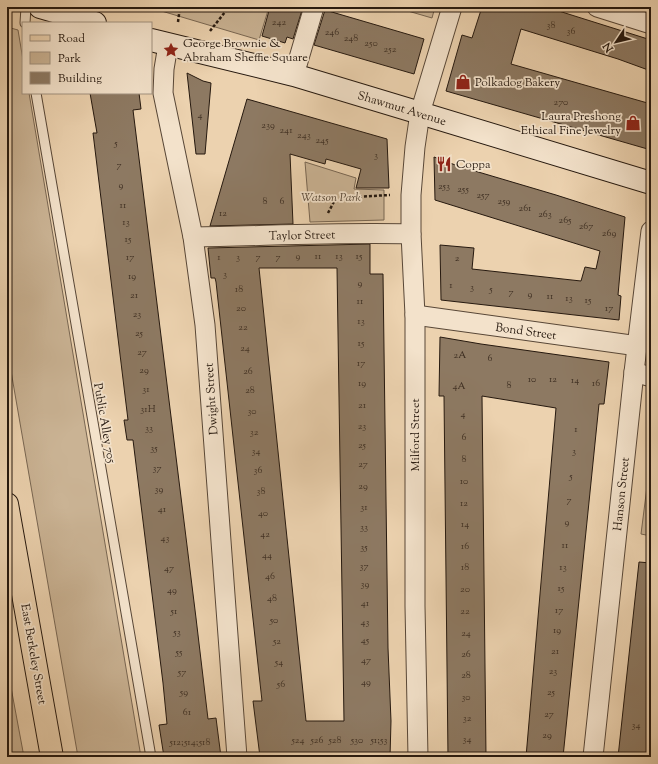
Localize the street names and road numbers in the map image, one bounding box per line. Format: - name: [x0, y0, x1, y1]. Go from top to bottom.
- street label: Shawmut Avenue: [355, 87, 449, 131]
- street label: Taylor Street: [269, 226, 335, 246]
- street label: Bond Street: [494, 319, 558, 345]
- street label: Dwight Street: [200, 362, 223, 436]
- street label: Public Alley 705: [88, 382, 120, 465]
- street label: Milford Street: [407, 398, 425, 472]
- street label: Hanson Street: [609, 456, 635, 532]
- street label: East Berkeley Street: [15, 603, 51, 706]

